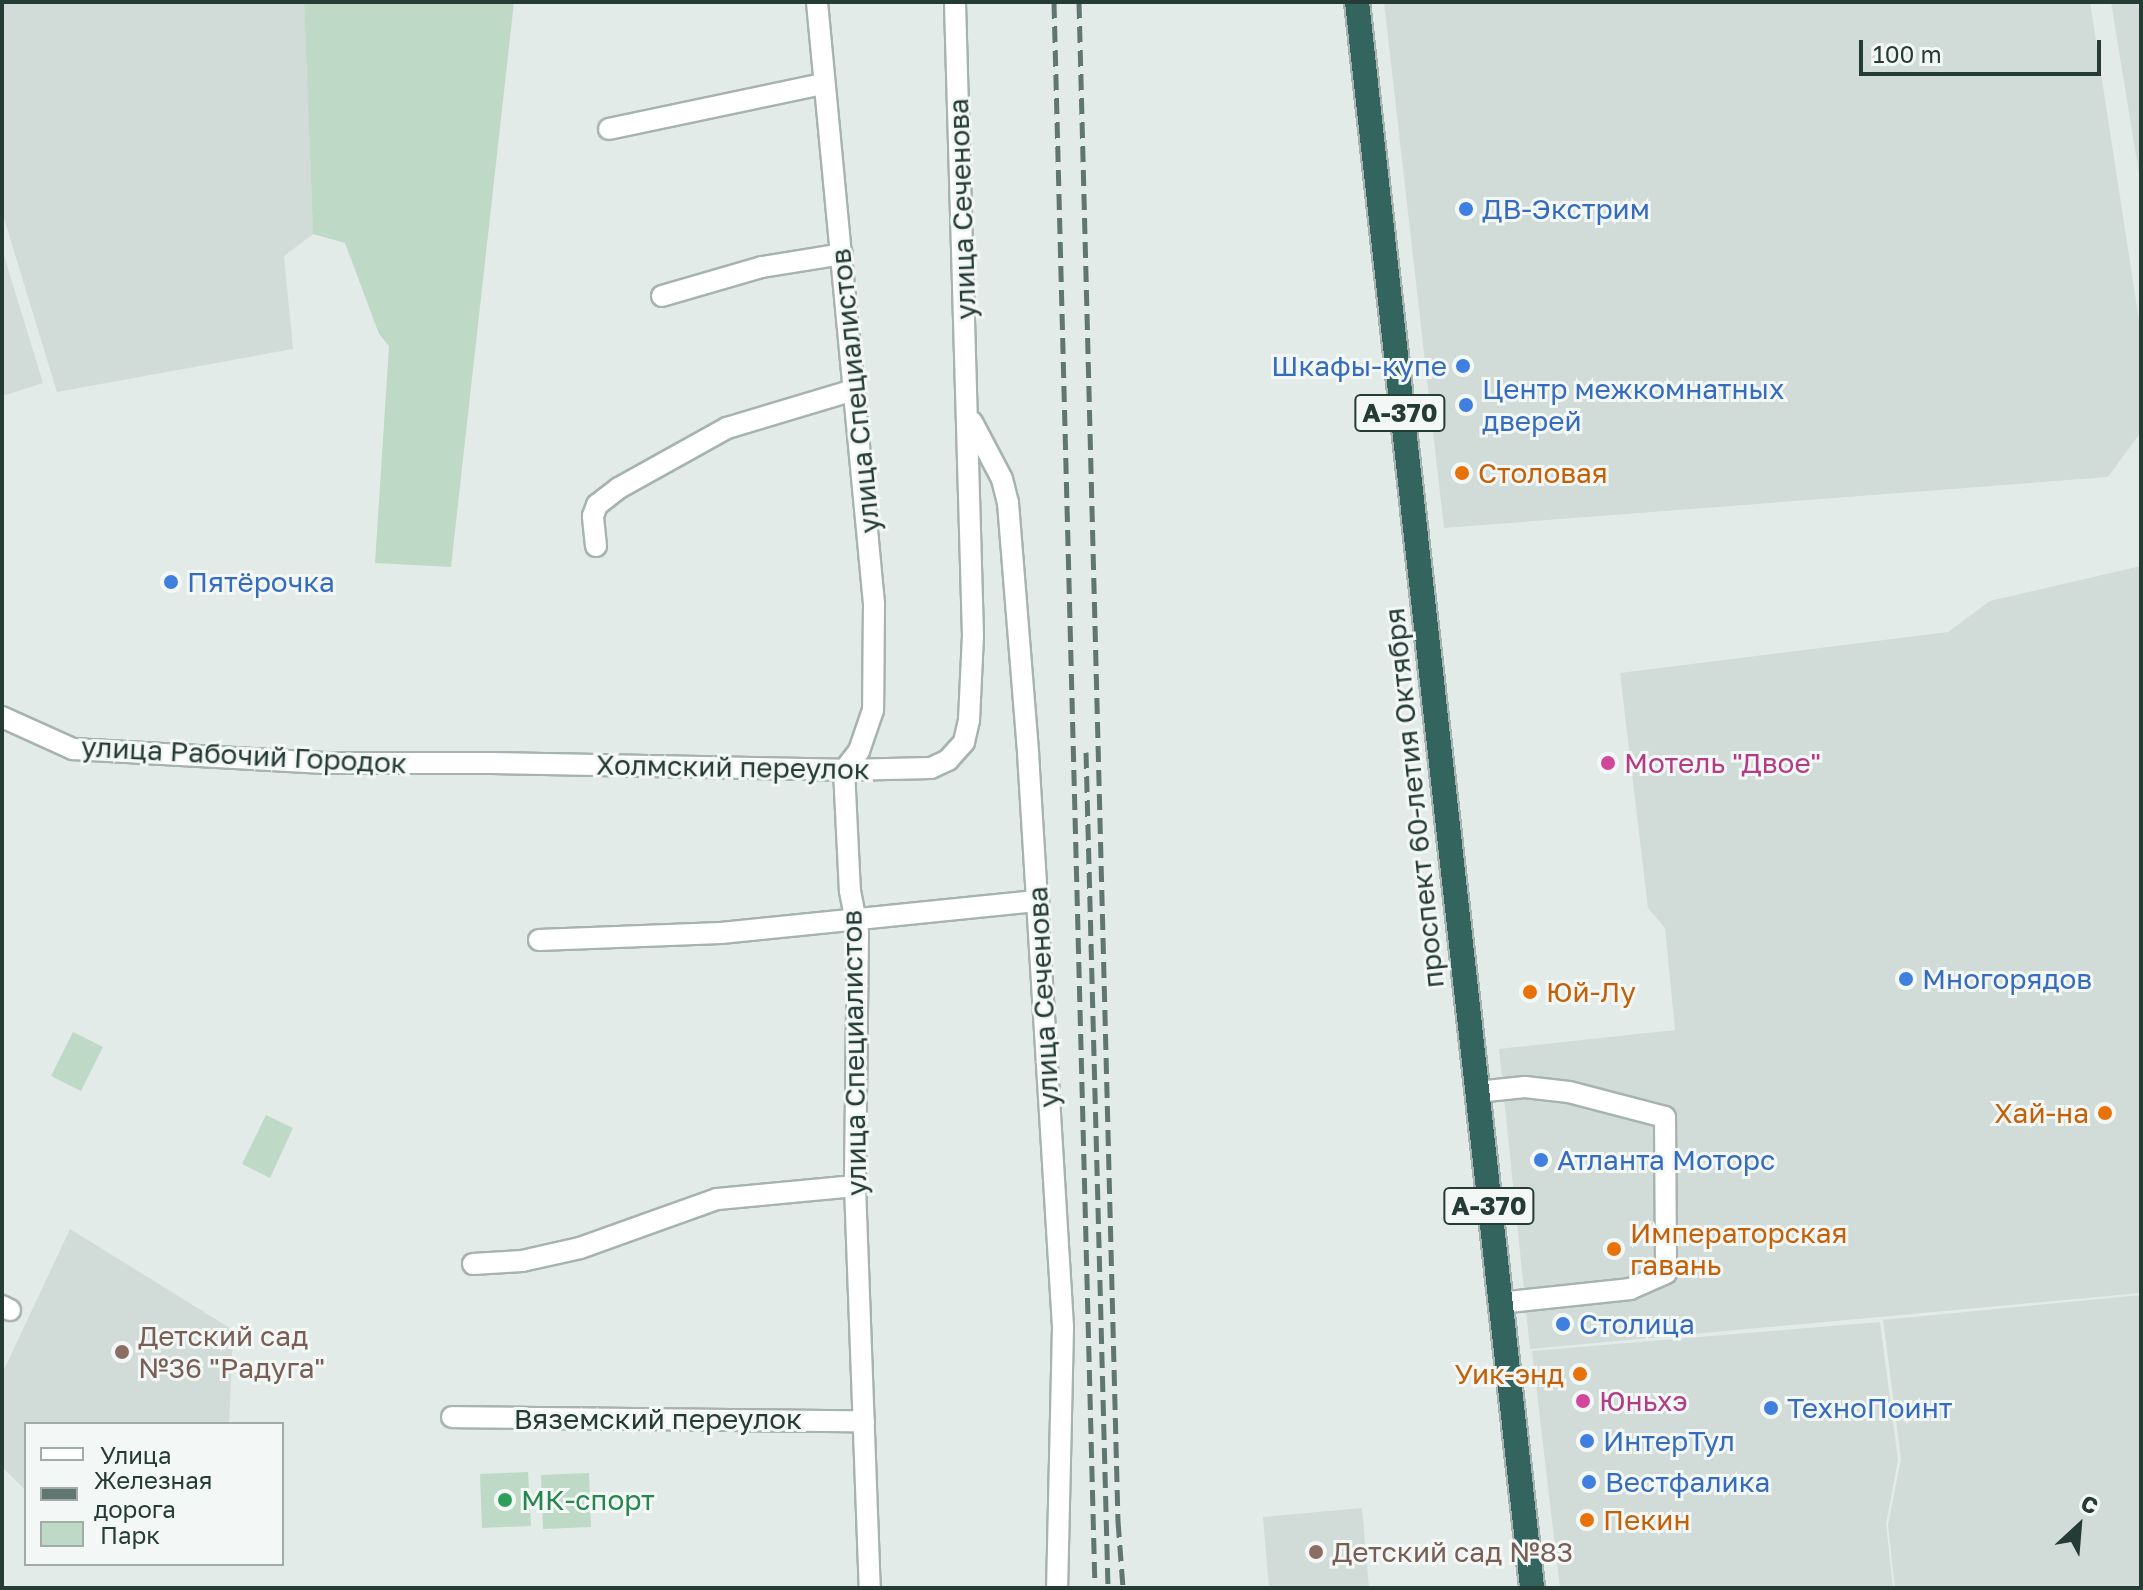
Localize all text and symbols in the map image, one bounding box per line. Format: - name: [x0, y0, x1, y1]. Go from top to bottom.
- scale bar: [1863, 24, 2105, 74]
- text: 100 m: [1873, 39, 1942, 68]
- street label: улица Сеченова: [941, 98, 983, 320]
- place label: ДВ-Экстрим: [1482, 192, 1650, 226]
- marker: ДВ-Экстрим: [1457, 200, 1475, 218]
- street label: улица Специалистов: [823, 247, 887, 535]
- place label: Шкафы-купе: [1271, 349, 1447, 383]
- marker: Шкафы-купе: [1454, 357, 1472, 375]
- place label: Центр межкомнатных дверей: [1482, 372, 1784, 438]
- road number: А-370: [1354, 391, 1446, 435]
- marker: Центр межкомнатных дверей: [1457, 396, 1475, 414]
- place label: Столовая: [1478, 456, 1608, 490]
- marker: Столовая: [1453, 464, 1471, 482]
- place label: Пятёрочка: [187, 565, 335, 599]
- marker: Пятёрочка: [162, 573, 180, 591]
- street label: проспект 60-летия Октября: [1377, 606, 1451, 990]
- street label: улица Рабочий Городок: [80, 730, 408, 780]
- place label: Мотель "Двое": [1624, 746, 1821, 780]
- street label: Холмский переулок: [596, 748, 870, 786]
- marker: Мотель "Двое": [1599, 754, 1617, 772]
- street label: улица Сеченова: [1020, 885, 1066, 1109]
- street label: улица Специалистов: [835, 910, 873, 1196]
- place label: Многорядов: [1922, 962, 2092, 996]
- marker: Многорядов: [1897, 970, 1915, 988]
- place label: Юй-Лу: [1546, 975, 1636, 1009]
- marker: Юй-Лу: [1521, 983, 1539, 1001]
- place label: Хай-на: [1994, 1096, 2089, 1130]
- marker: Хай-на: [2096, 1104, 2114, 1122]
- place label: Атланта Моторс: [1557, 1143, 1775, 1177]
- marker: Атланта Моторс: [1532, 1151, 1550, 1169]
- road number: А-370: [1443, 1184, 1535, 1228]
- place label: Императорская гавань: [1630, 1216, 1848, 1282]
- marker: Императорская гавань: [1605, 1240, 1623, 1258]
- place label: Столица: [1579, 1307, 1695, 1341]
- marker: Столица: [1554, 1315, 1572, 1333]
- place label: Детский сад №36 "Радуга": [138, 1319, 325, 1385]
- marker: Детский сад №36 "Радуга": [113, 1343, 131, 1361]
- place label: Уик-энд: [1454, 1357, 1564, 1391]
- marker: Уик-энд: [1571, 1365, 1589, 1383]
- place label: Юньхэ: [1599, 1384, 1687, 1418]
- place label: ТехноПоинт: [1787, 1391, 1952, 1425]
- marker: Юньхэ: [1574, 1392, 1592, 1410]
- marker: ТехноПоинт: [1762, 1399, 1780, 1417]
- street label: Вяземский переулок: [514, 1402, 802, 1436]
- legend: [24, 1422, 284, 1566]
- place label: ИнтерТул: [1603, 1424, 1735, 1458]
- marker: ИнтерТул: [1578, 1432, 1596, 1450]
- text: Улица: [100, 1440, 172, 1469]
- text: Железная дорога: [94, 1465, 212, 1523]
- place label: Вестфалика: [1605, 1465, 1770, 1499]
- marker: Вестфалика: [1580, 1473, 1598, 1491]
- place label: МК-спорт: [521, 1483, 655, 1517]
- north arrow: [2039, 1486, 2119, 1566]
- text: С: [2077, 1488, 2103, 1520]
- marker: МК-спорт: [496, 1491, 514, 1509]
- place label: Пекин: [1603, 1503, 1690, 1537]
- marker: Пекин: [1578, 1511, 1596, 1529]
- text: Парк: [100, 1520, 160, 1549]
- place label: Детский сад №83: [1332, 1535, 1573, 1569]
- marker: Детский сад №83: [1307, 1543, 1325, 1561]

